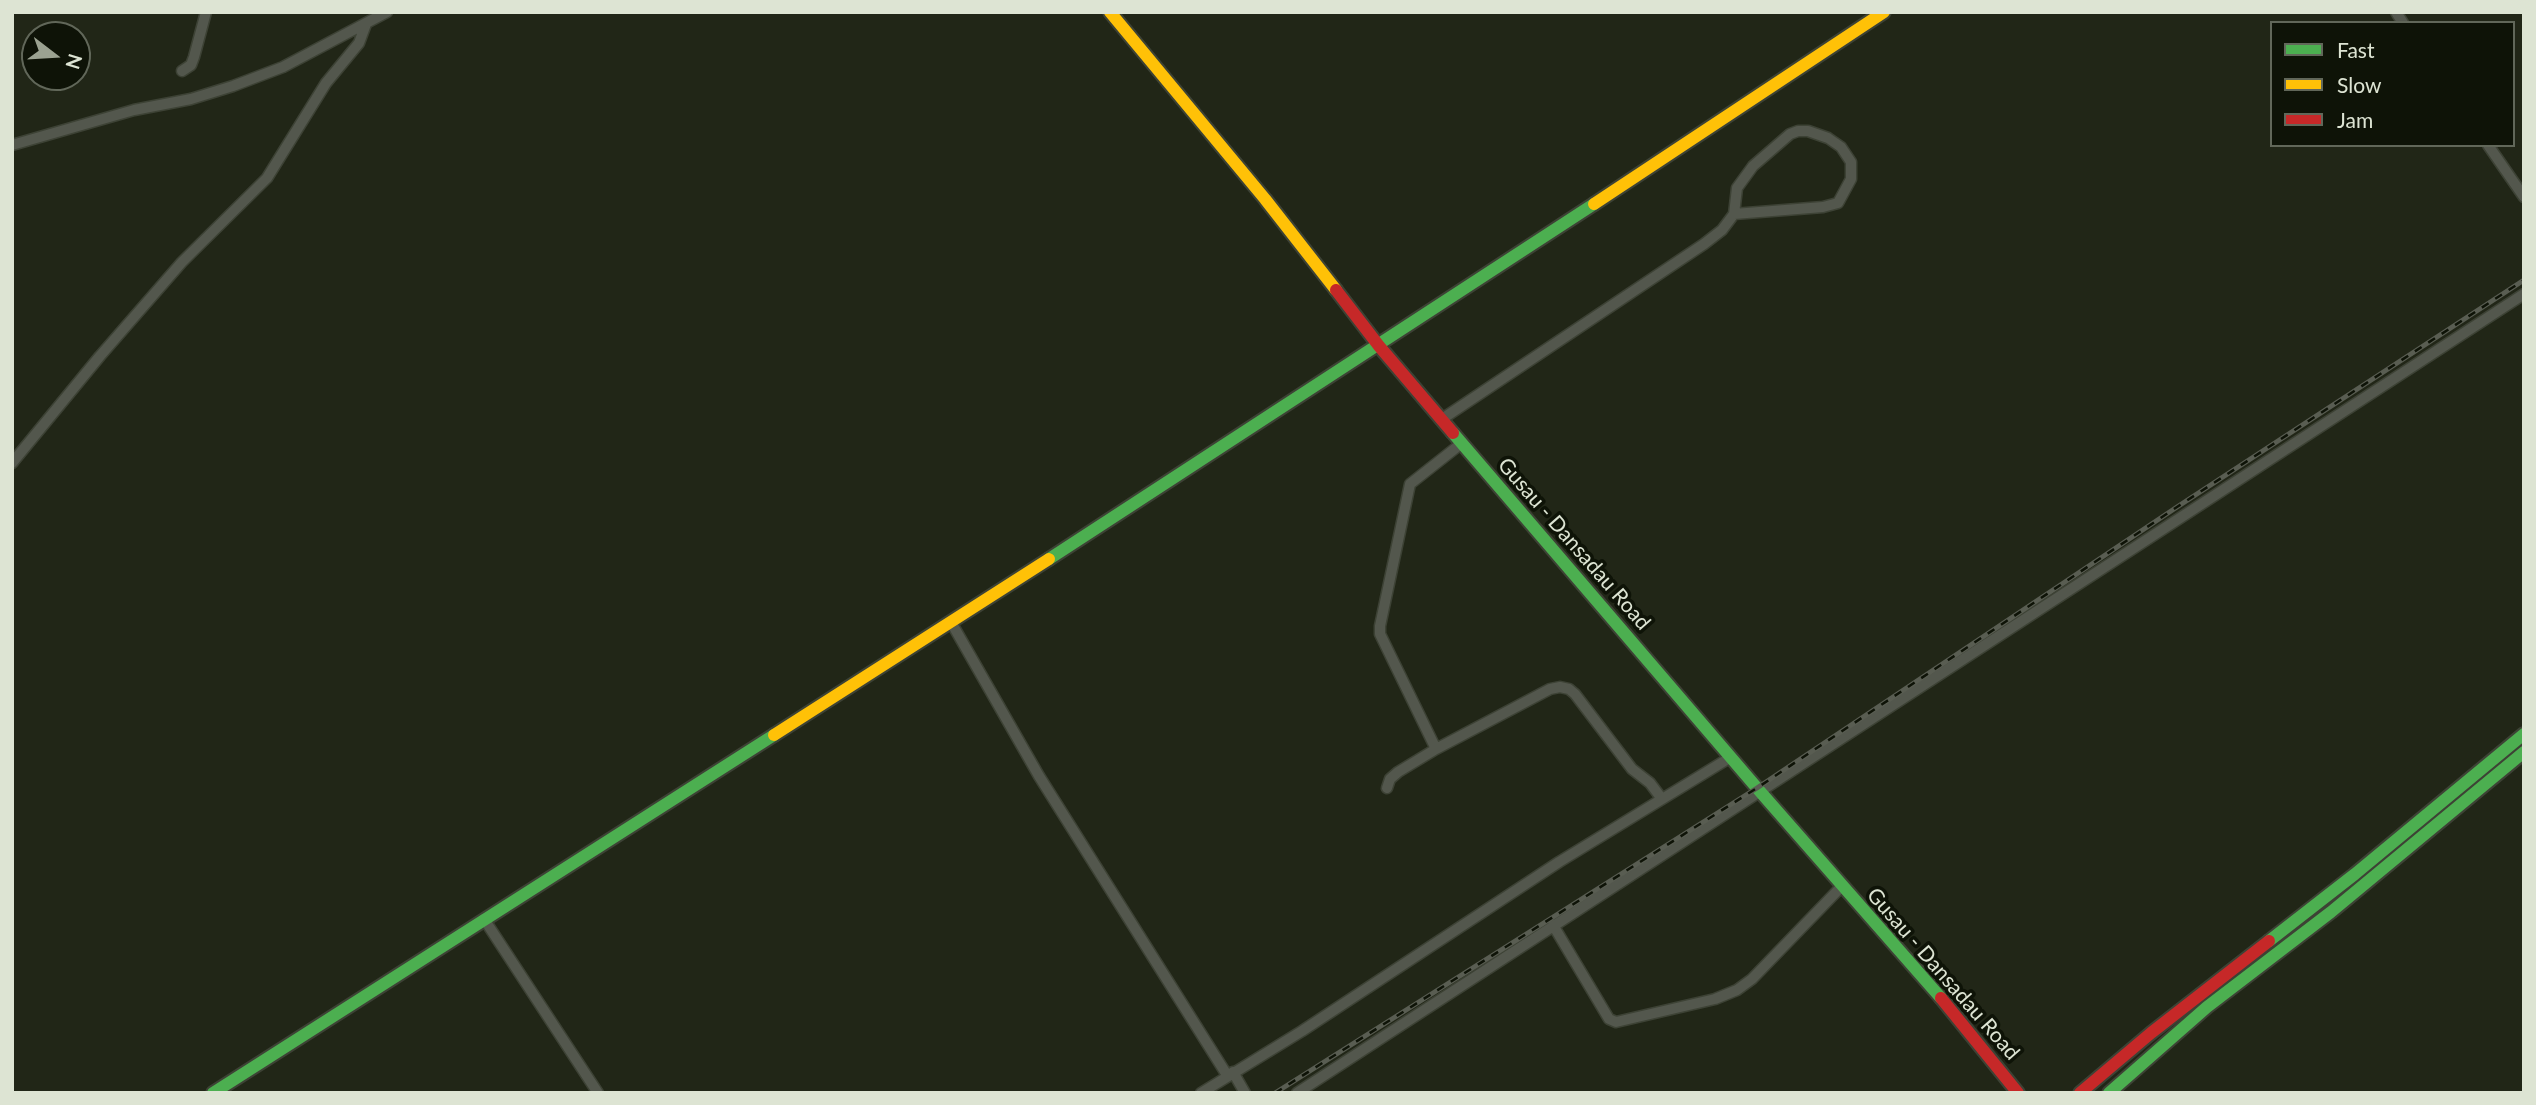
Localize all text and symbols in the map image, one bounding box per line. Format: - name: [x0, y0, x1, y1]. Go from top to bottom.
- north arrow: [21, 21, 91, 91]
- legend: [2270, 21, 2515, 147]
- text: Fast: [2337, 37, 2374, 62]
- text: N: [62, 51, 88, 72]
- text: Slow: [2337, 72, 2381, 97]
- text: Jam: [2337, 107, 2373, 132]
- street label: Gusau - Dansadau Road: [1492, 453, 1656, 635]
- street label: Gusau - Dansadau Road: [1861, 883, 2025, 1065]

